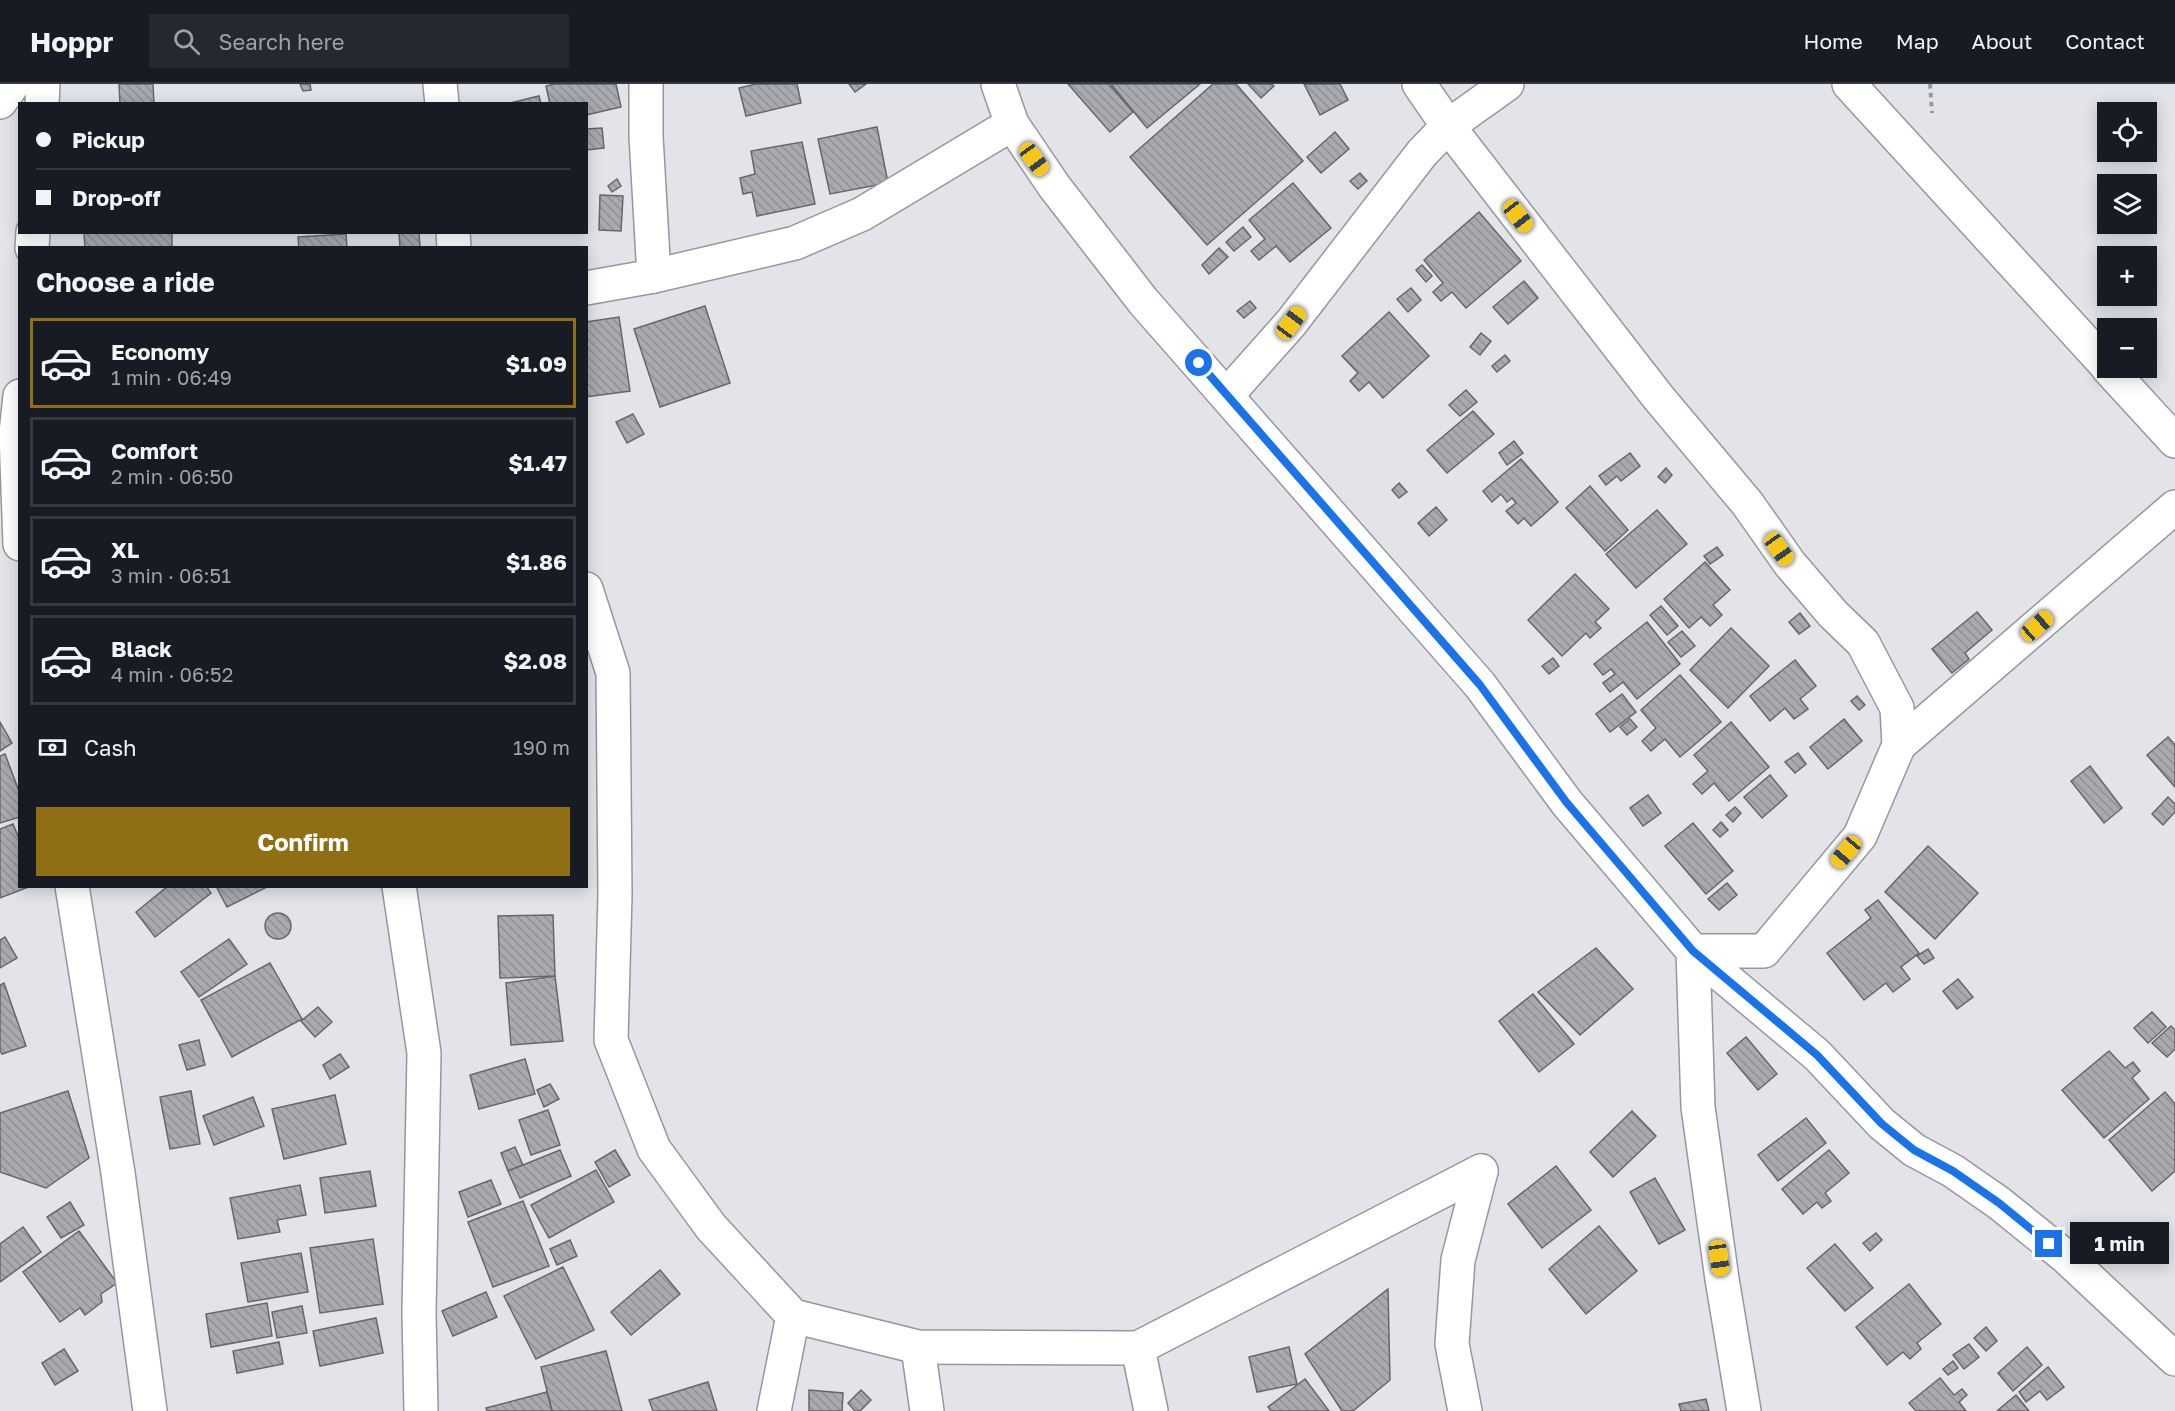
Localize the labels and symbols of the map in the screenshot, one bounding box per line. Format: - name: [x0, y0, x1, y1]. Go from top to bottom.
- car: [1016, 139, 1052, 179]
- car: [1500, 196, 1536, 236]
- car: [1273, 303, 1309, 343]
- route start: [1185, 349, 1212, 376]
- car: [1761, 529, 1797, 569]
- car: [2018, 607, 2056, 645]
- car: [1828, 832, 1864, 872]
- callout: 1 min: [2070, 1223, 2169, 1265]
- route end: [2035, 1230, 2062, 1257]
- car: [1708, 1239, 1730, 1277]

